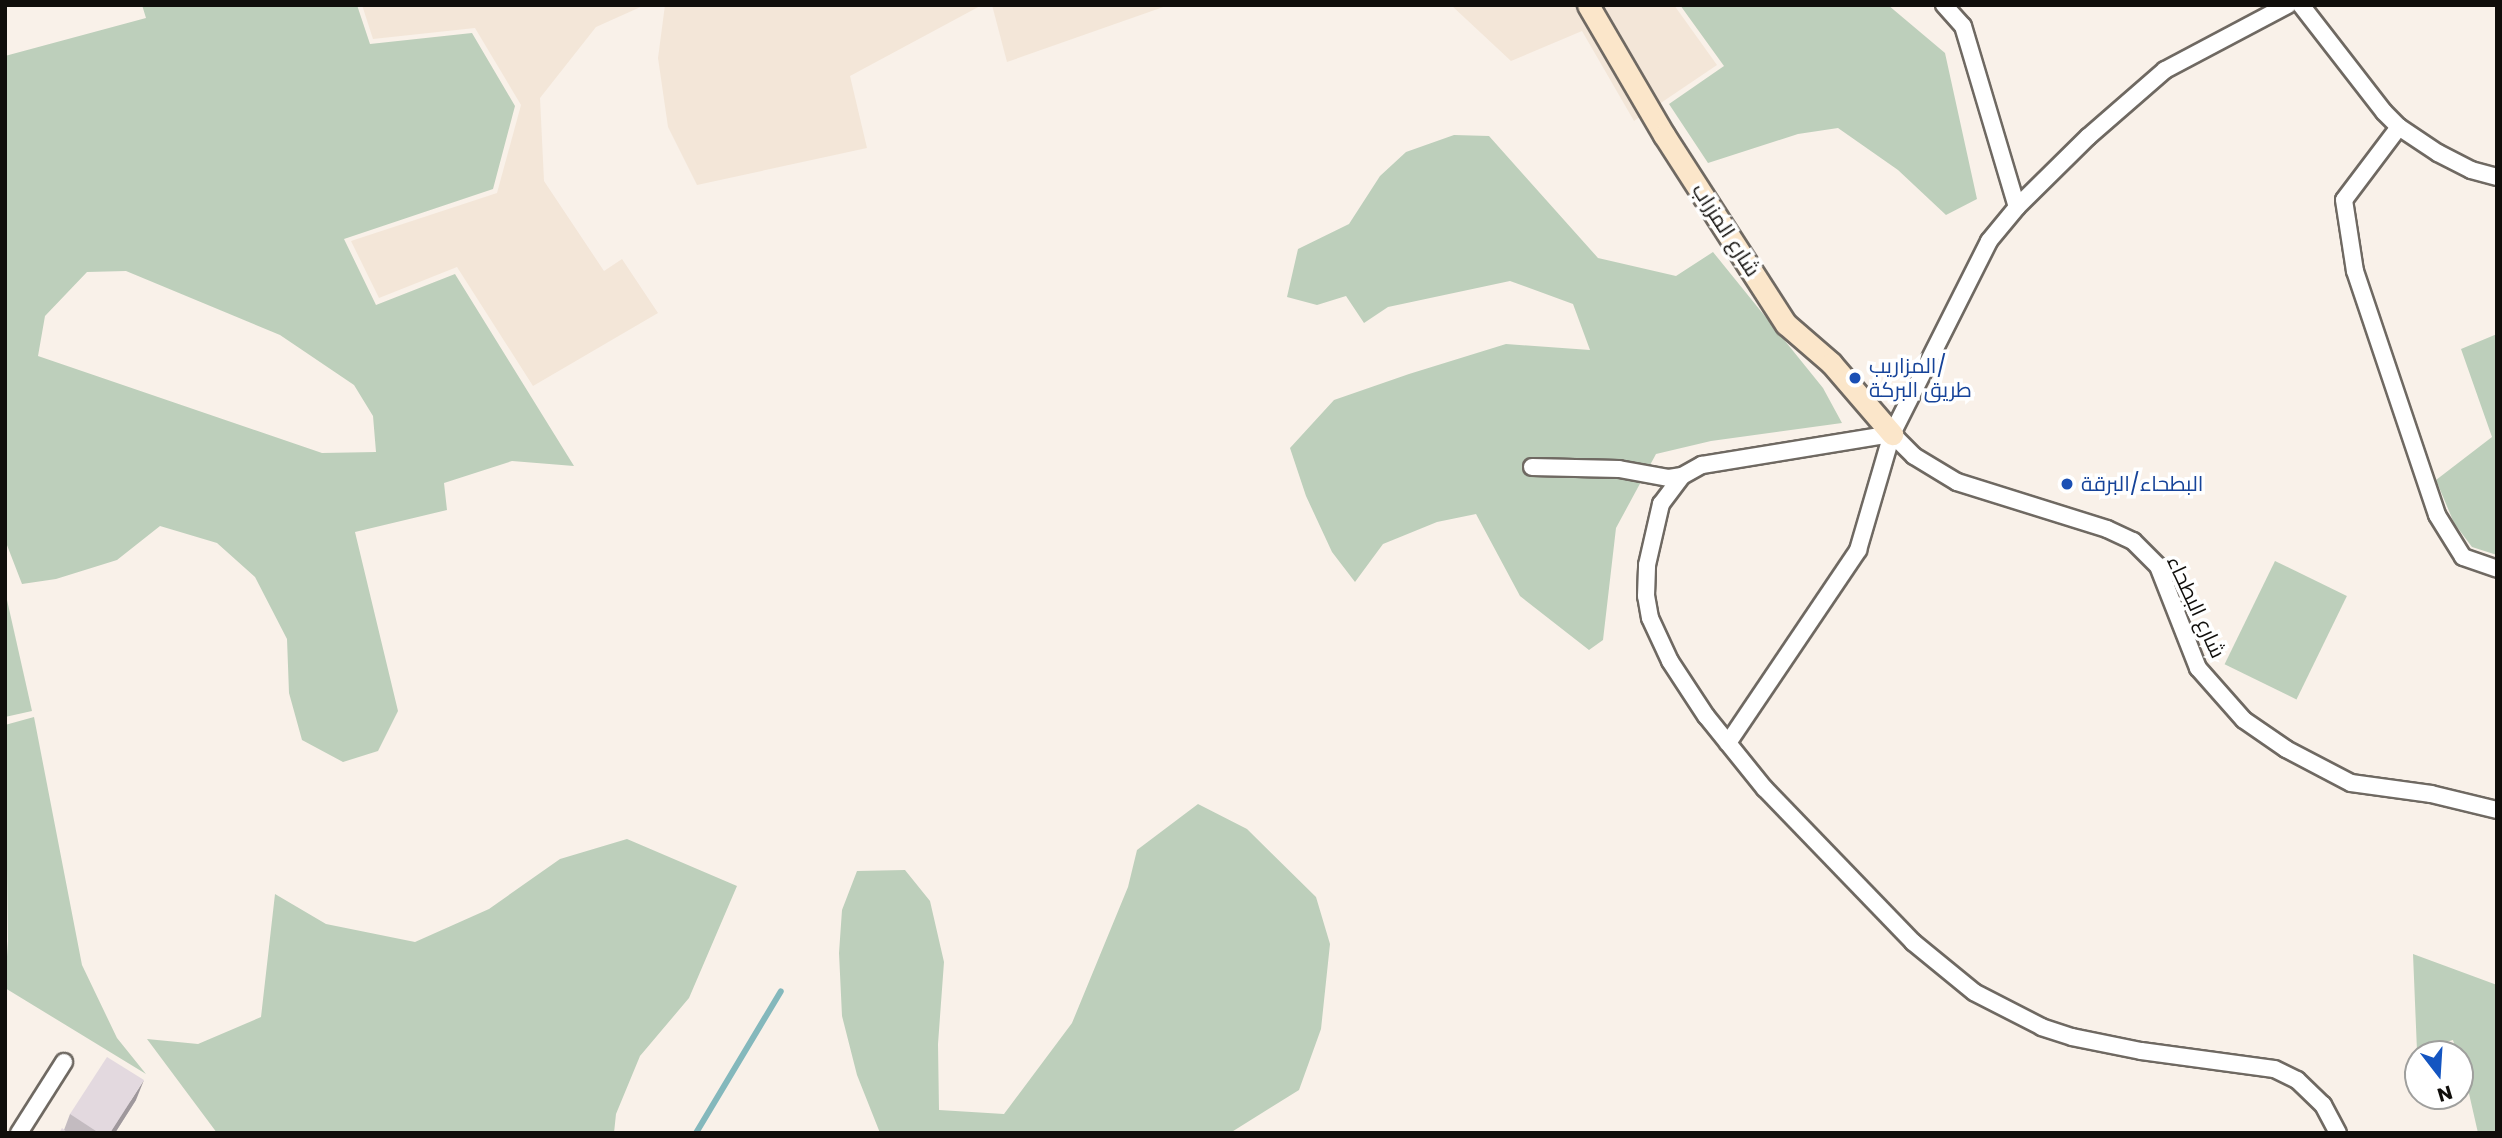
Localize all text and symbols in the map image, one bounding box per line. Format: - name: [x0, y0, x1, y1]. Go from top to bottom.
- street label: شارع المزراب: [1687, 179, 1765, 281]
- place label: المزاريب/ طريق البركة: [1869, 353, 1972, 403]
- marker: المزاريب/ طريق البركة: [1847, 370, 1863, 386]
- place label: البطحاء/البرقة: [2081, 471, 2203, 497]
- marker: البطحاء/البرقة: [2059, 476, 2075, 492]
- street label: شارع البطحاء: [2161, 552, 2231, 662]
- north arrow: [2404, 1040, 2474, 1110]
- text: N: [2434, 1079, 2455, 1109]

